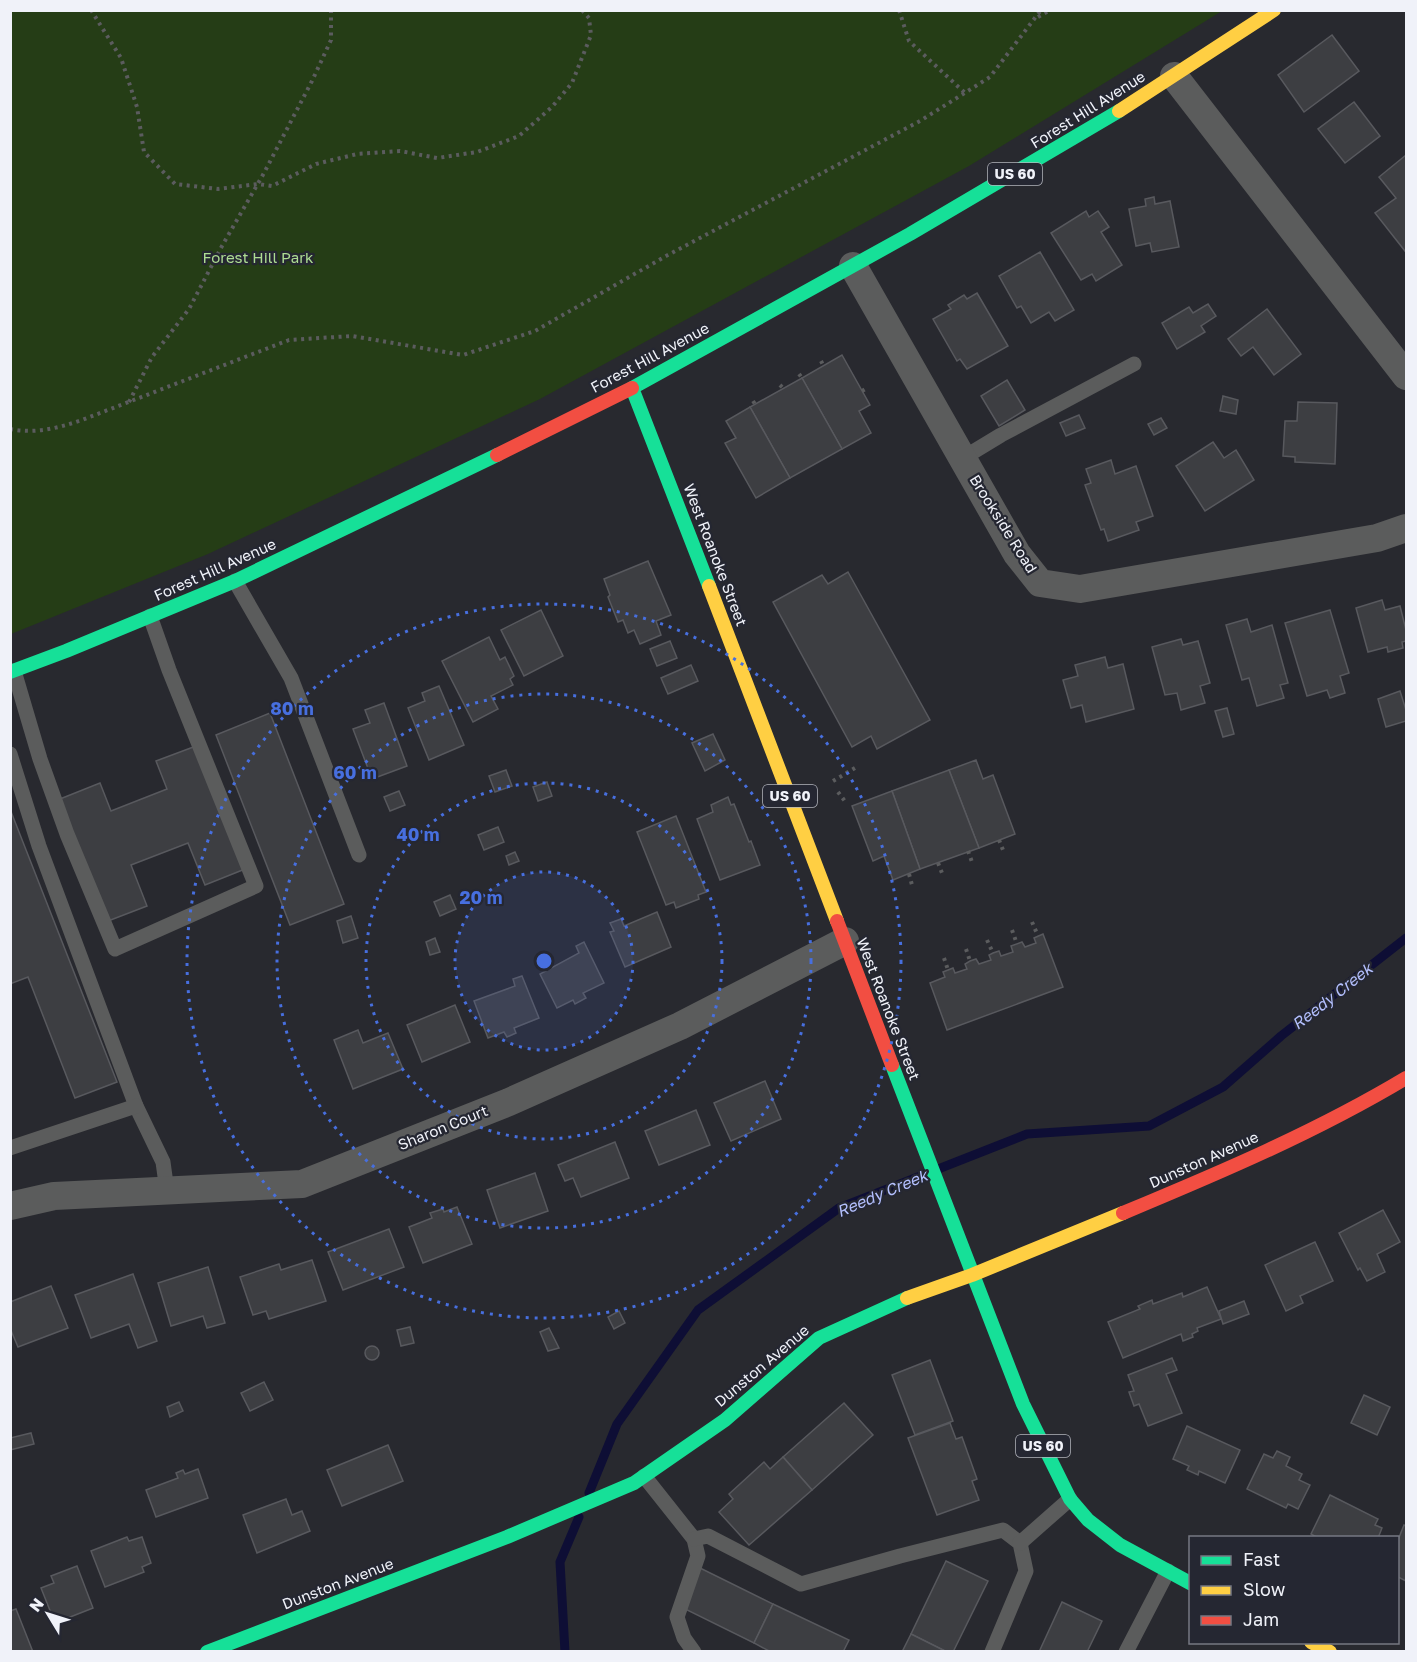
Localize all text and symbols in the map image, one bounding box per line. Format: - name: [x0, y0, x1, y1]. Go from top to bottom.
- street label: Forest Hill Avenue: [1027, 66, 1148, 152]
- road number: US 60: [988, 163, 1042, 185]
- park label: Forest Hill Park: [202, 248, 314, 266]
- street label: Forest Hill Avenue: [587, 318, 712, 396]
- street label: Brookside Road: [966, 471, 1041, 576]
- street label: West Roanoke Street: [680, 481, 751, 628]
- street label: Forest Hill Avenue: [151, 534, 279, 604]
- text: 80 m: [270, 697, 314, 719]
- text: 60 m: [333, 761, 377, 783]
- road number: US 60: [763, 785, 817, 807]
- text: 40 m: [396, 823, 440, 845]
- text: 20 m: [460, 886, 502, 908]
- street label: West Roanoke Street: [853, 935, 924, 1082]
- centre of rings: [534, 951, 554, 971]
- water label: Reedy Creek: [1288, 957, 1378, 1034]
- street label: Sharon Court: [395, 1101, 490, 1153]
- street label: Dunston Avenue: [1146, 1127, 1261, 1191]
- water label: Reedy Creek: [834, 1164, 932, 1221]
- street label: Dunston Avenue: [710, 1320, 812, 1410]
- road number: US 60: [1016, 1435, 1070, 1457]
- legend: [1189, 1536, 1399, 1644]
- text: Fast: [1243, 1548, 1280, 1570]
- street label: Dunston Avenue: [279, 1553, 396, 1613]
- text: Slow: [1243, 1578, 1286, 1600]
- north arrow: [18, 1584, 78, 1644]
- text: N: [25, 1594, 48, 1616]
- text: Jam: [1243, 1608, 1279, 1630]

